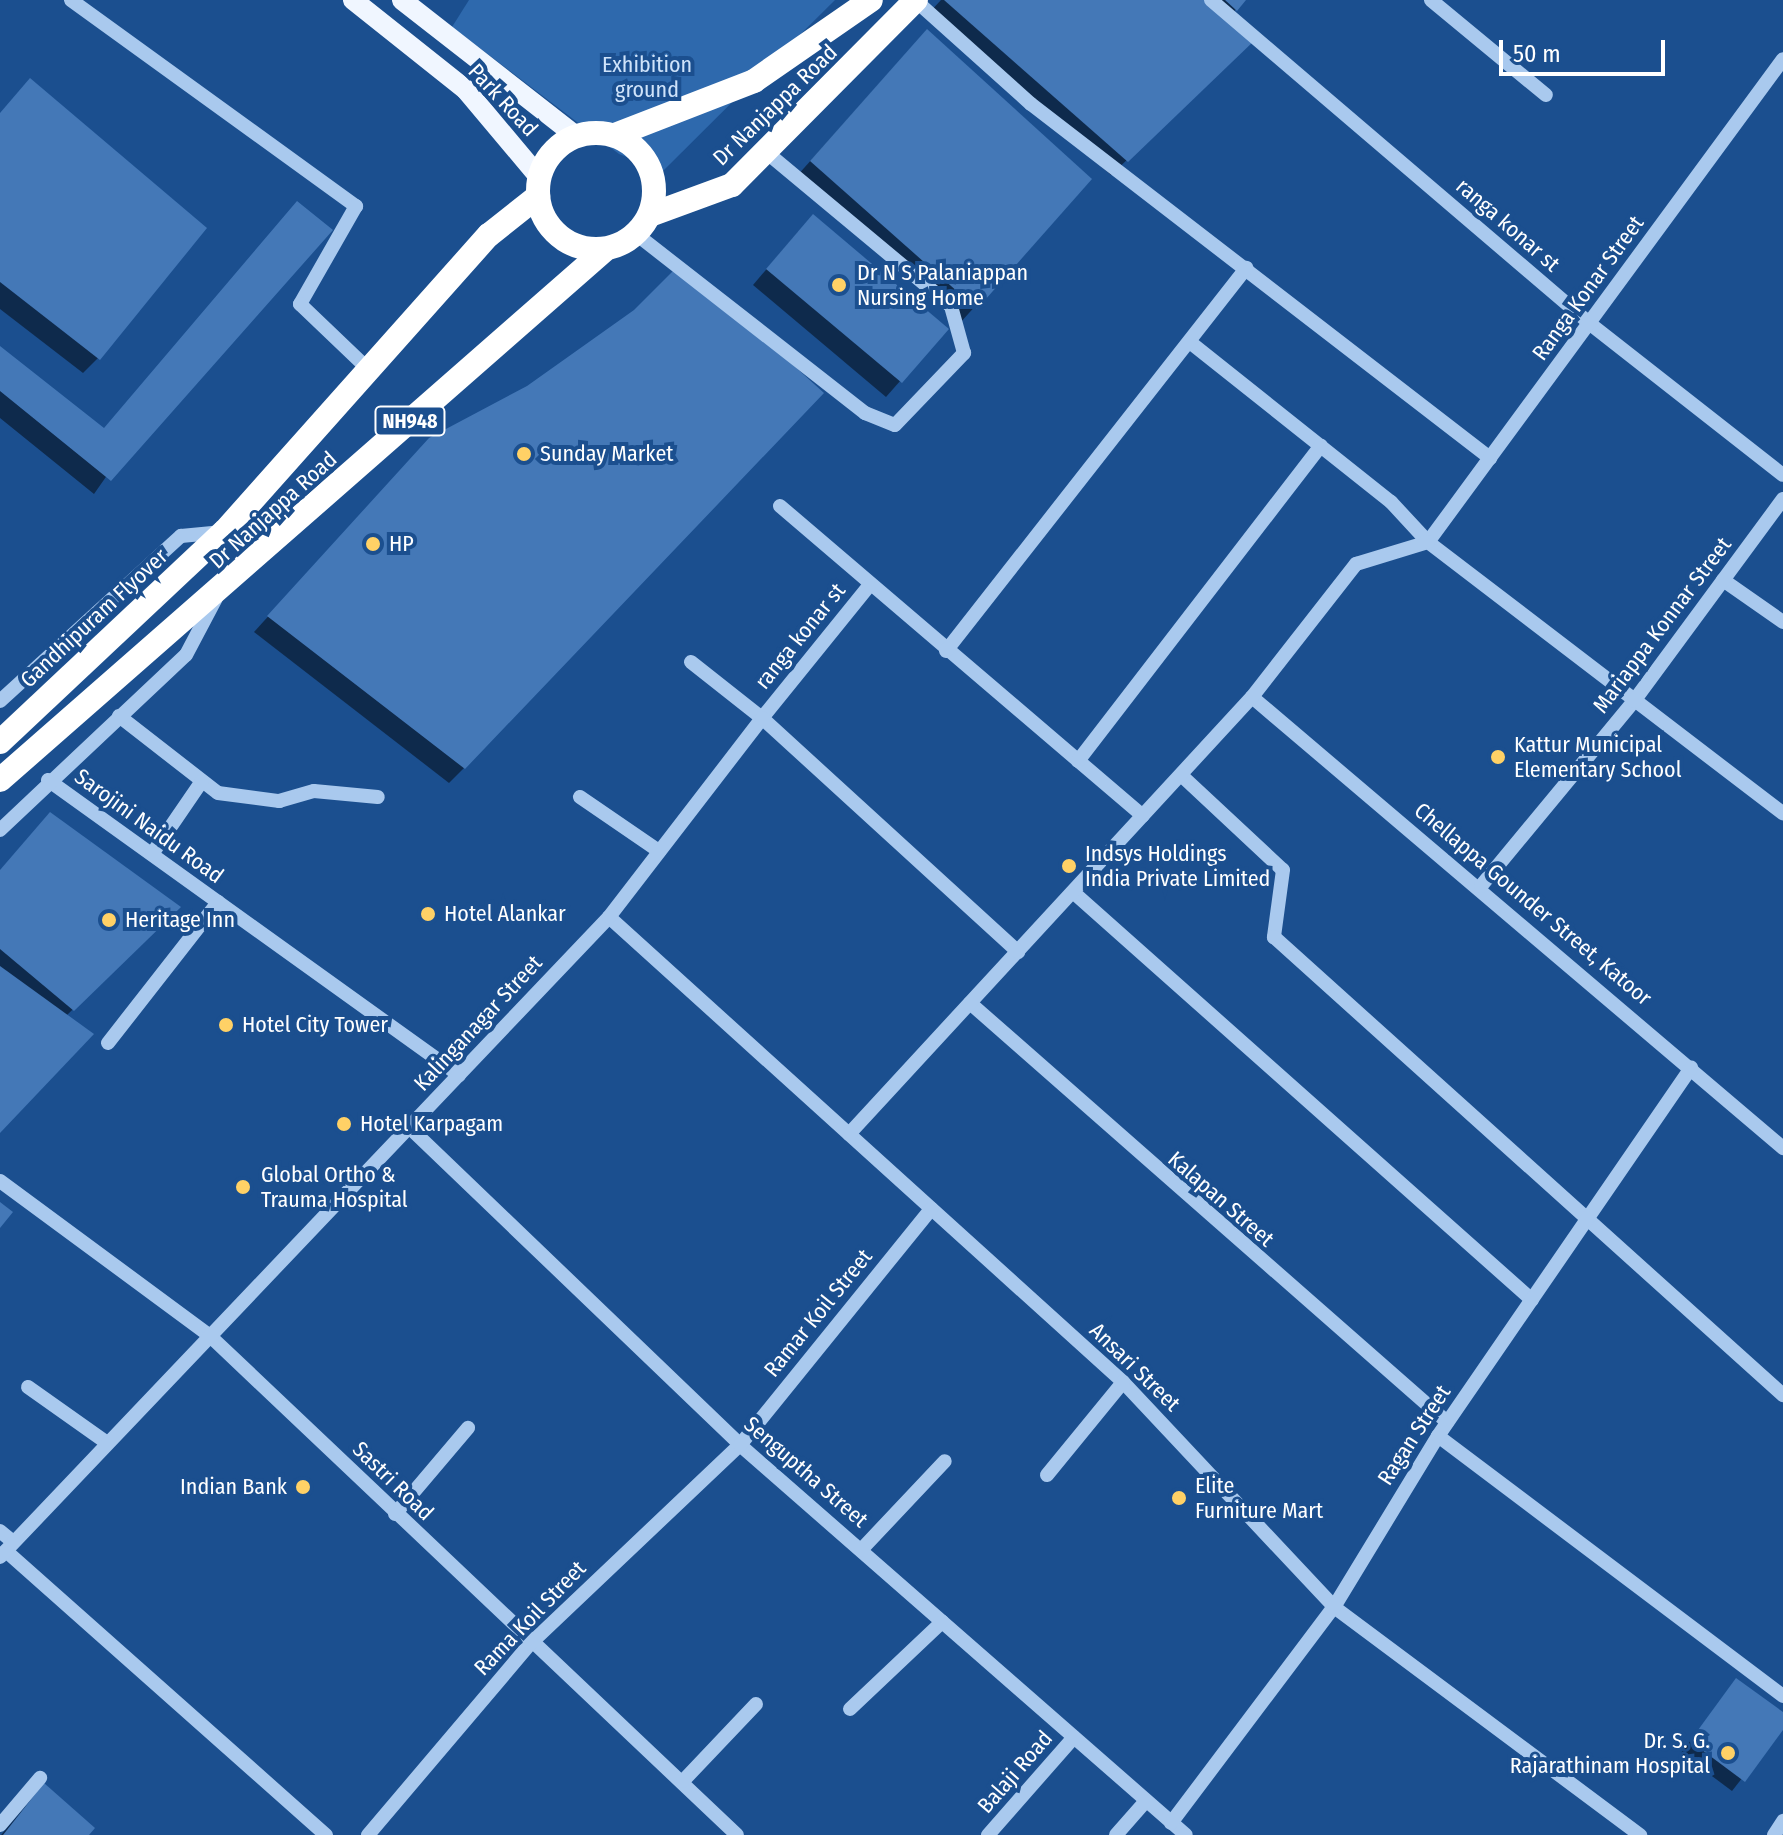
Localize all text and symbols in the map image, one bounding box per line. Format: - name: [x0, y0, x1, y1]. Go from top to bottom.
- scale bar: [1503, 24, 1669, 74]
- street label: Dr Nanjappa Road: [707, 39, 843, 171]
- text: 50 m: [1513, 40, 1561, 68]
- park label: Exhibition ground: [602, 51, 692, 102]
- street label: Park Road: [463, 58, 543, 142]
- street label: ranga konar st: [1451, 173, 1565, 277]
- street label: Ranga Konar Street: [1527, 211, 1649, 365]
- place label: Dr N S Palaniappan Nursing Home: [857, 259, 1028, 310]
- marker: Dr N S Palaniappan Nursing Home: [828, 274, 850, 296]
- road number: NH948: [374, 405, 446, 437]
- place label: Sunday Market: [540, 441, 673, 467]
- marker: Sunday Market: [515, 445, 533, 463]
- street label: Dr Nanjappa Road: [204, 446, 342, 574]
- place label: HP: [389, 531, 414, 557]
- street label: Mariappa Konnar Street: [1587, 532, 1737, 718]
- marker: HP: [364, 535, 382, 553]
- street label: Gandhipuram Flyover: [15, 543, 173, 693]
- street label: ranga konar st: [749, 578, 851, 694]
- place label: Kattur Municipal Elementary School: [1514, 731, 1681, 782]
- marker: Kattur Municipal Elementary School: [1489, 748, 1507, 766]
- street label: Sarojini Naidu Road: [69, 763, 229, 889]
- street label: Chellappa Gounder Street, Katoor: [1409, 797, 1657, 1011]
- place label: Indsys Holdings India Private Limited: [1085, 840, 1270, 892]
- marker: Indsys Holdings India Private Limited: [1060, 857, 1078, 875]
- place label: Hotel Alankar: [444, 901, 566, 927]
- marker: Hotel Alankar: [419, 905, 437, 923]
- place label: Heritage Inn: [125, 907, 235, 933]
- marker: Heritage Inn: [100, 911, 118, 929]
- street label: Kalinganagar Street: [409, 950, 547, 1096]
- place label: Hotel City Tower: [242, 1012, 388, 1038]
- marker: Hotel City Tower: [217, 1016, 235, 1034]
- place label: Hotel Karpagam: [360, 1111, 503, 1137]
- marker: Hotel Karpagam: [335, 1115, 353, 1133]
- street label: Kalapan Street: [1163, 1146, 1279, 1252]
- place label: Global Ortho & Trauma Hospital: [261, 1161, 408, 1212]
- marker: Global Ortho & Trauma Hospital: [232, 1176, 254, 1198]
- street label: Ramar Koil Street: [758, 1244, 878, 1382]
- street label: Ansari Street: [1084, 1317, 1186, 1417]
- street label: Ragan Street: [1372, 1380, 1456, 1490]
- street label: Senguptha Street: [739, 1411, 873, 1533]
- street label: Sastri Road: [347, 1436, 439, 1526]
- place label: Elite Furniture Mart: [1195, 1472, 1323, 1524]
- place label: Indian Bank: [180, 1474, 287, 1500]
- marker: Indian Bank: [294, 1478, 312, 1496]
- marker: Elite Furniture Mart: [1170, 1489, 1188, 1507]
- street label: Rama Koil Street: [469, 1555, 591, 1681]
- street label: Balaji Road: [972, 1725, 1058, 1819]
- place label: Dr. S. G. Rajarathinam Hospital: [1510, 1727, 1710, 1778]
- marker: Dr. S. G. Rajarathinam Hospital: [1717, 1742, 1739, 1764]

